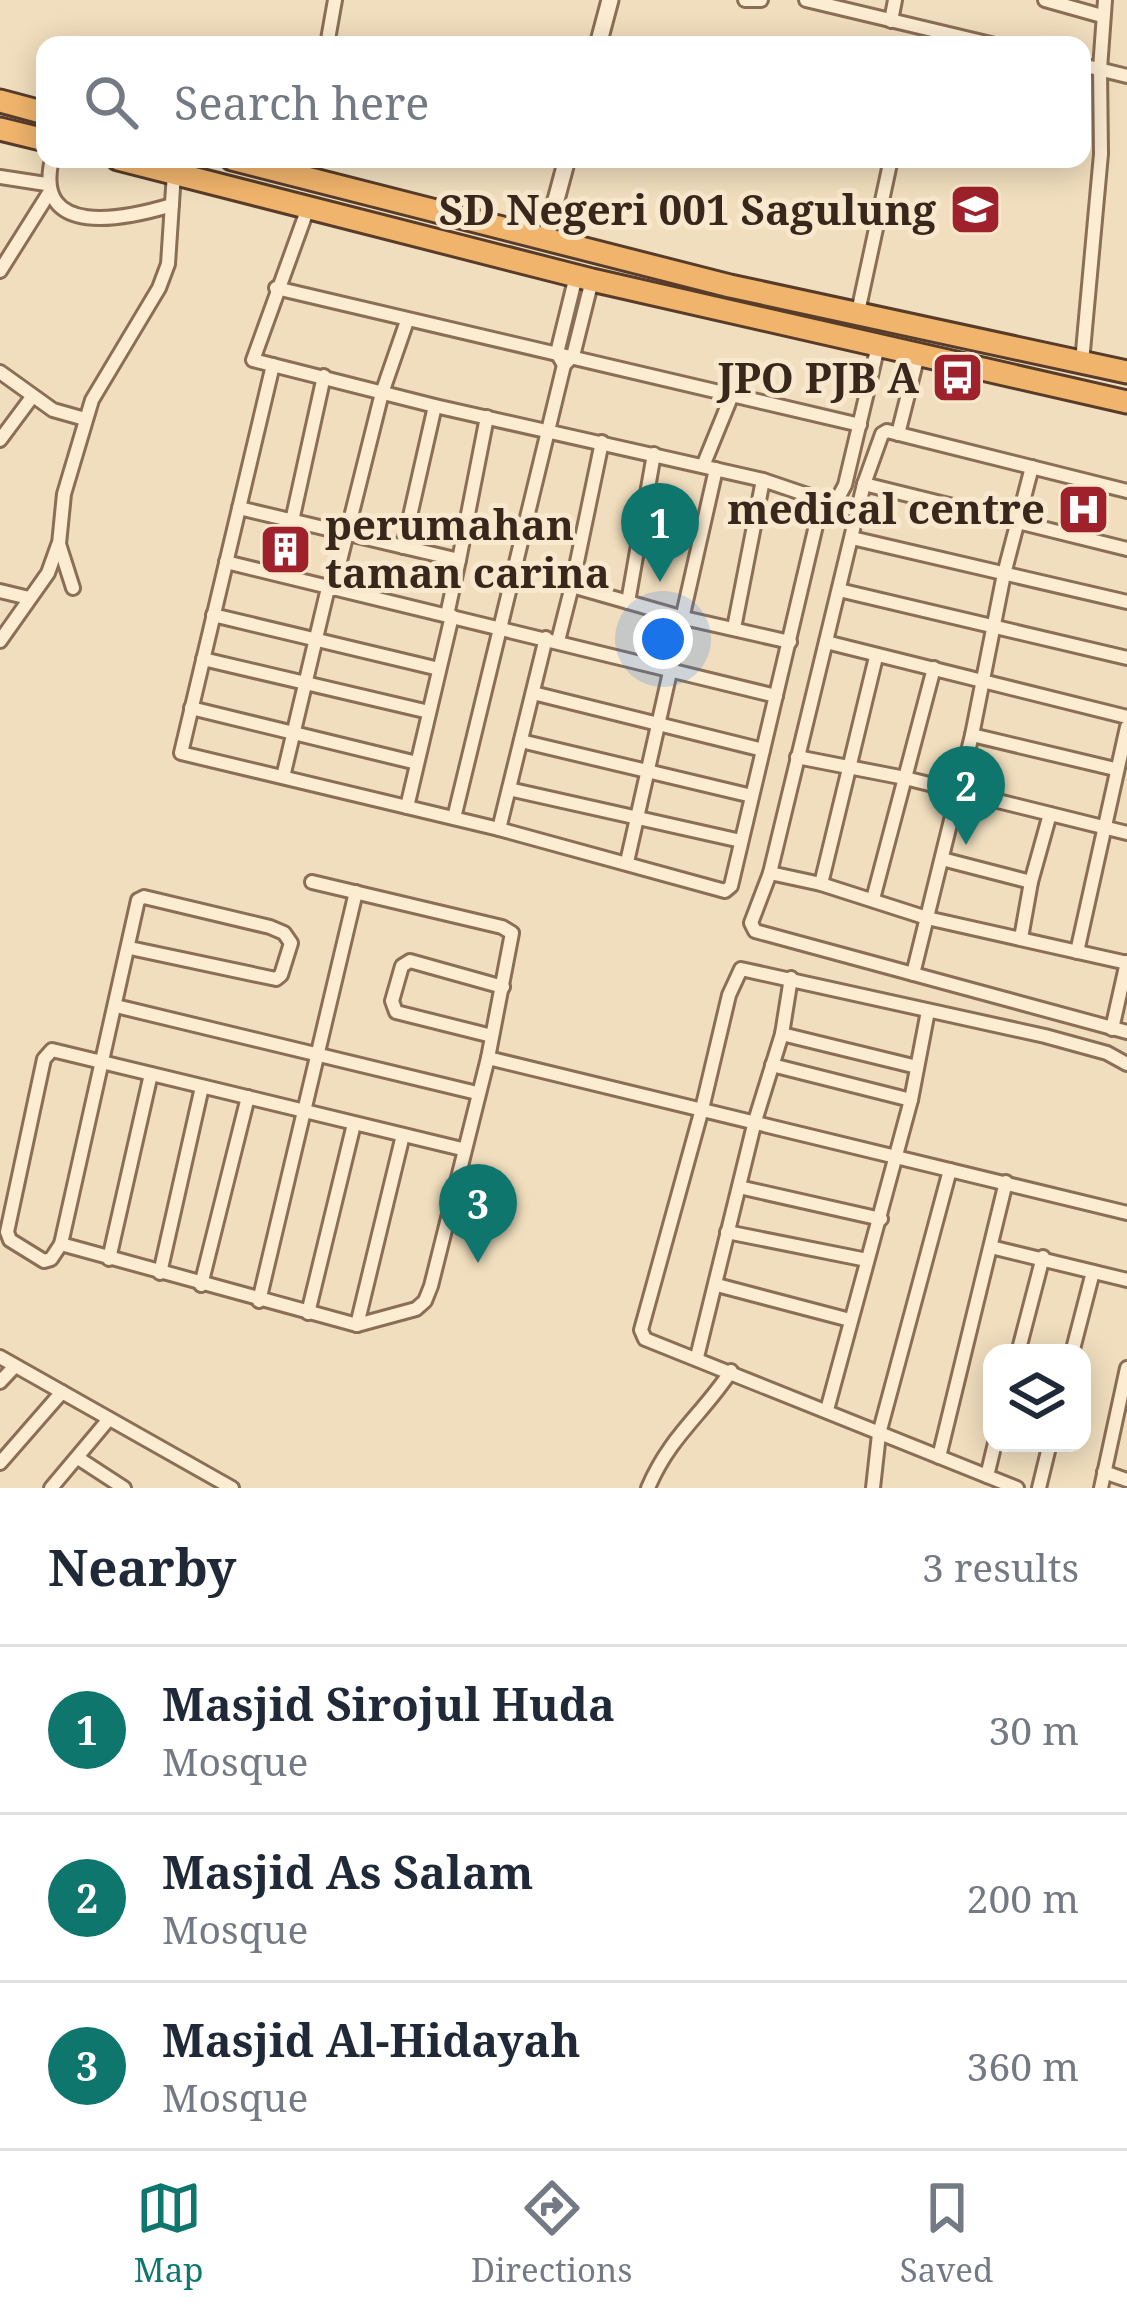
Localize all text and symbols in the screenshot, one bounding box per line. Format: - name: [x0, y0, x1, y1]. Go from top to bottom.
- search box: [36, 36, 1091, 168]
- icon: search: [78, 69, 144, 135]
- text: Search here: [174, 72, 429, 133]
- place label: SD Negeri 001 Sagulung: [439, 180, 936, 237]
- school or university icon: SD Negeri 001 Sagulung: [947, 182, 1003, 238]
- place label: JPO PJB A: [716, 348, 919, 405]
- bus stop icon: JPO PJB A: [930, 350, 986, 406]
- place label: medical centre: [727, 479, 1045, 536]
- hospital icon: medical centre: [1056, 481, 1112, 537]
- pin: 1: [621, 483, 699, 582]
- place label: perumahan taman carina: [325, 495, 610, 600]
- building icon: perumahan taman carina: [258, 521, 314, 577]
- your location: [633, 609, 693, 669]
- pin: 2: [927, 746, 1005, 845]
- pin: 3: [439, 1164, 517, 1263]
- map controls: [983, 1344, 1091, 1452]
- button: layers: [983, 1344, 1091, 1452]
- text: Nearby: [48, 1531, 236, 1601]
- text: 3 results: [922, 1540, 1079, 1593]
- text: Masjid Sirojul Huda: [162, 1673, 615, 1734]
- text: 1: [76, 1703, 98, 1756]
- text: 30 m: [988, 1703, 1079, 1756]
- text: Mosque: [162, 1734, 308, 1787]
- text: Masjid As Salam: [162, 1841, 533, 1902]
- text: 2: [76, 1871, 98, 1924]
- text: 200 m: [967, 1871, 1079, 1924]
- text: Mosque: [162, 1902, 308, 1955]
- text: Masjid Al-Hidayah: [162, 2009, 581, 2070]
- text: 3: [76, 2039, 98, 2092]
- text: 360 m: [967, 2039, 1079, 2092]
- text: Mosque: [162, 2070, 308, 2123]
- tab: Map: [134, 2175, 204, 2292]
- tab: Directions: [471, 2175, 632, 2292]
- tab: Saved: [900, 2175, 993, 2292]

